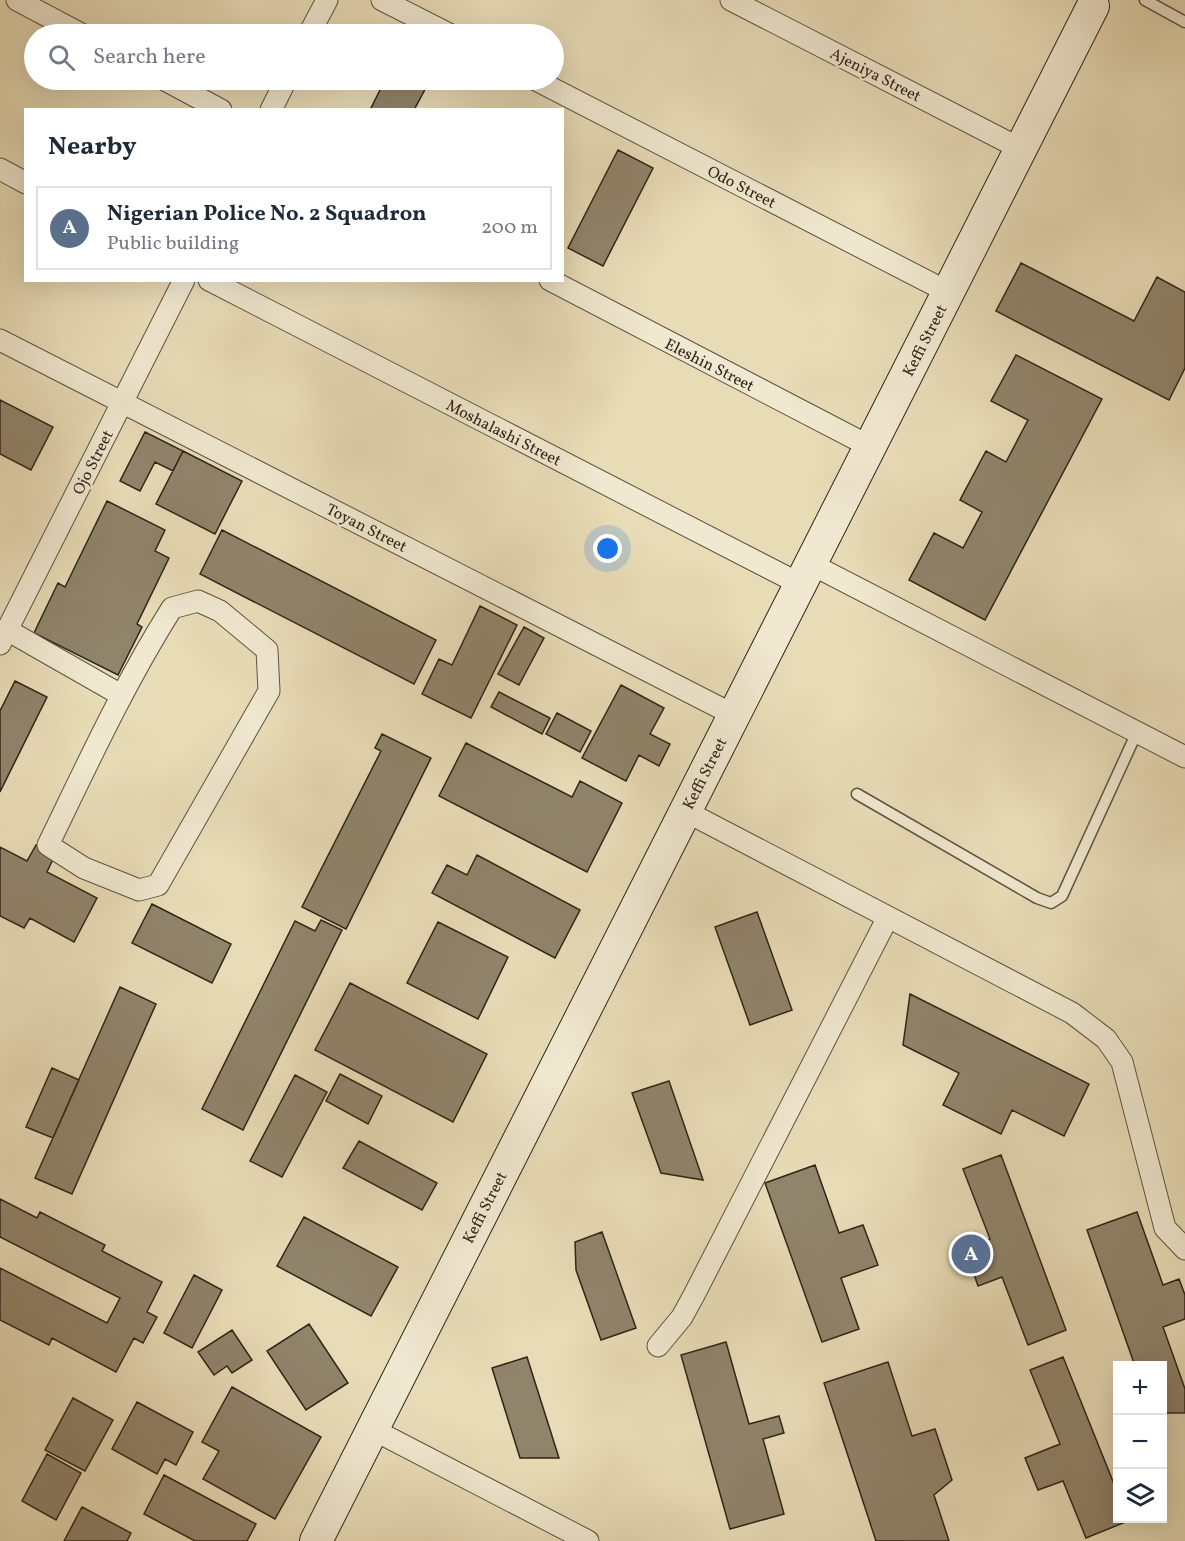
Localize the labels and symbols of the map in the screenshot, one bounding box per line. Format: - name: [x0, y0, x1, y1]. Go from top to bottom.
- street label: Ajeniya Street: [826, 43, 925, 108]
- street label: Odo Street: [703, 161, 780, 215]
- street label: Keffi Street: [898, 301, 953, 381]
- street label: Eleshin Street: [660, 334, 758, 398]
- street label: Moshalashi Street: [442, 395, 565, 472]
- street label: Ojo Street: [68, 426, 120, 499]
- street label: Toyan Street: [322, 499, 411, 559]
- your location: [593, 534, 622, 563]
- street label: Keffi Street: [678, 734, 733, 814]
- street label: Keffi Street: [458, 1168, 513, 1248]
- pin: A: [952, 1232, 990, 1276]

